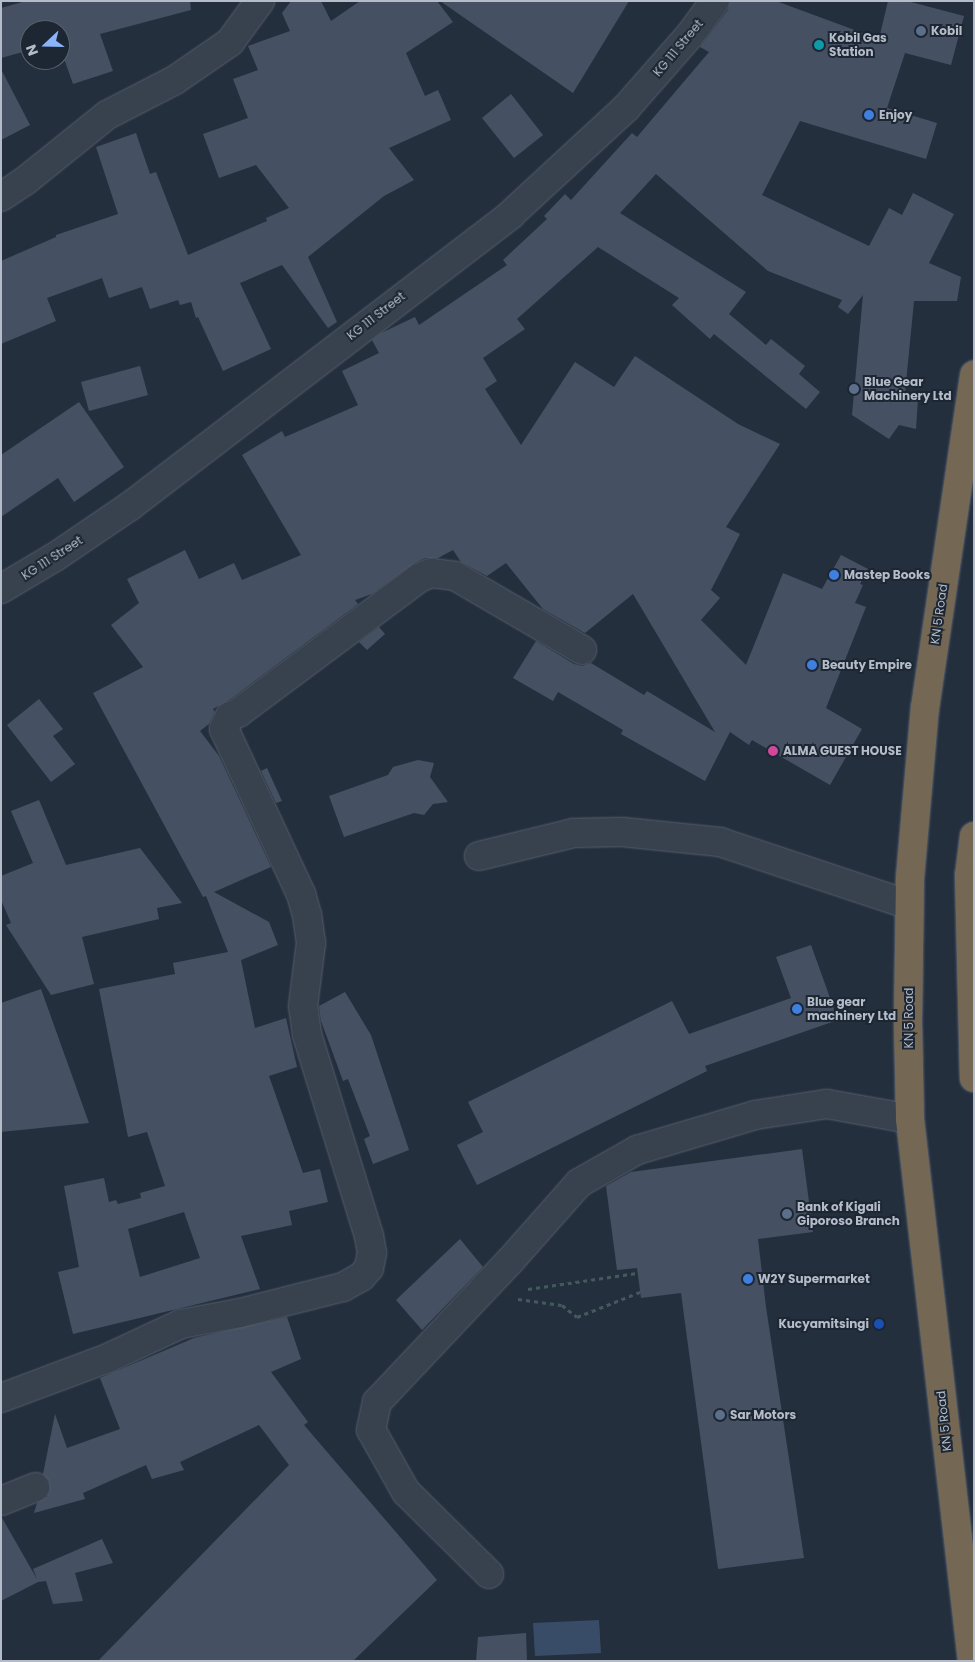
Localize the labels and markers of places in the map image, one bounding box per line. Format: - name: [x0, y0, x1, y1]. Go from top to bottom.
- place label: Kobil: [931, 24, 962, 38]
- marker: Kobil: [915, 25, 927, 37]
- place label: Kobil Gas Station: [829, 31, 887, 59]
- marker: Kobil Gas Station: [813, 39, 825, 51]
- place label: Enjoy: [879, 108, 912, 122]
- marker: Enjoy: [863, 109, 875, 121]
- place label: Blue Gear Machinery Ltd: [864, 375, 952, 403]
- marker: Blue Gear Machinery Ltd: [848, 383, 860, 395]
- place label: Mastep Books: [844, 568, 930, 582]
- marker: Mastep Books: [828, 569, 840, 581]
- place label: Beauty Empire: [822, 658, 912, 672]
- marker: Beauty Empire: [806, 659, 818, 671]
- place label: ALMA GUEST HOUSE: [783, 744, 902, 758]
- marker: ALMA GUEST HOUSE: [767, 745, 779, 757]
- place label: Blue gear machinery Ltd: [807, 995, 896, 1023]
- marker: Blue gear machinery Ltd: [791, 1003, 803, 1015]
- place label: Bank of Kigali Giporoso Branch: [797, 1200, 900, 1228]
- marker: Bank of Kigali Giporoso Branch: [781, 1208, 793, 1220]
- place label: W2Y Supermarket: [758, 1272, 870, 1286]
- marker: W2Y Supermarket: [742, 1273, 754, 1285]
- place label: Kucyamitsingi: [778, 1317, 869, 1331]
- marker: Kucyamitsingi: [873, 1318, 885, 1330]
- place label: Sar Motors: [730, 1408, 796, 1422]
- marker: Sar Motors: [714, 1409, 726, 1421]

